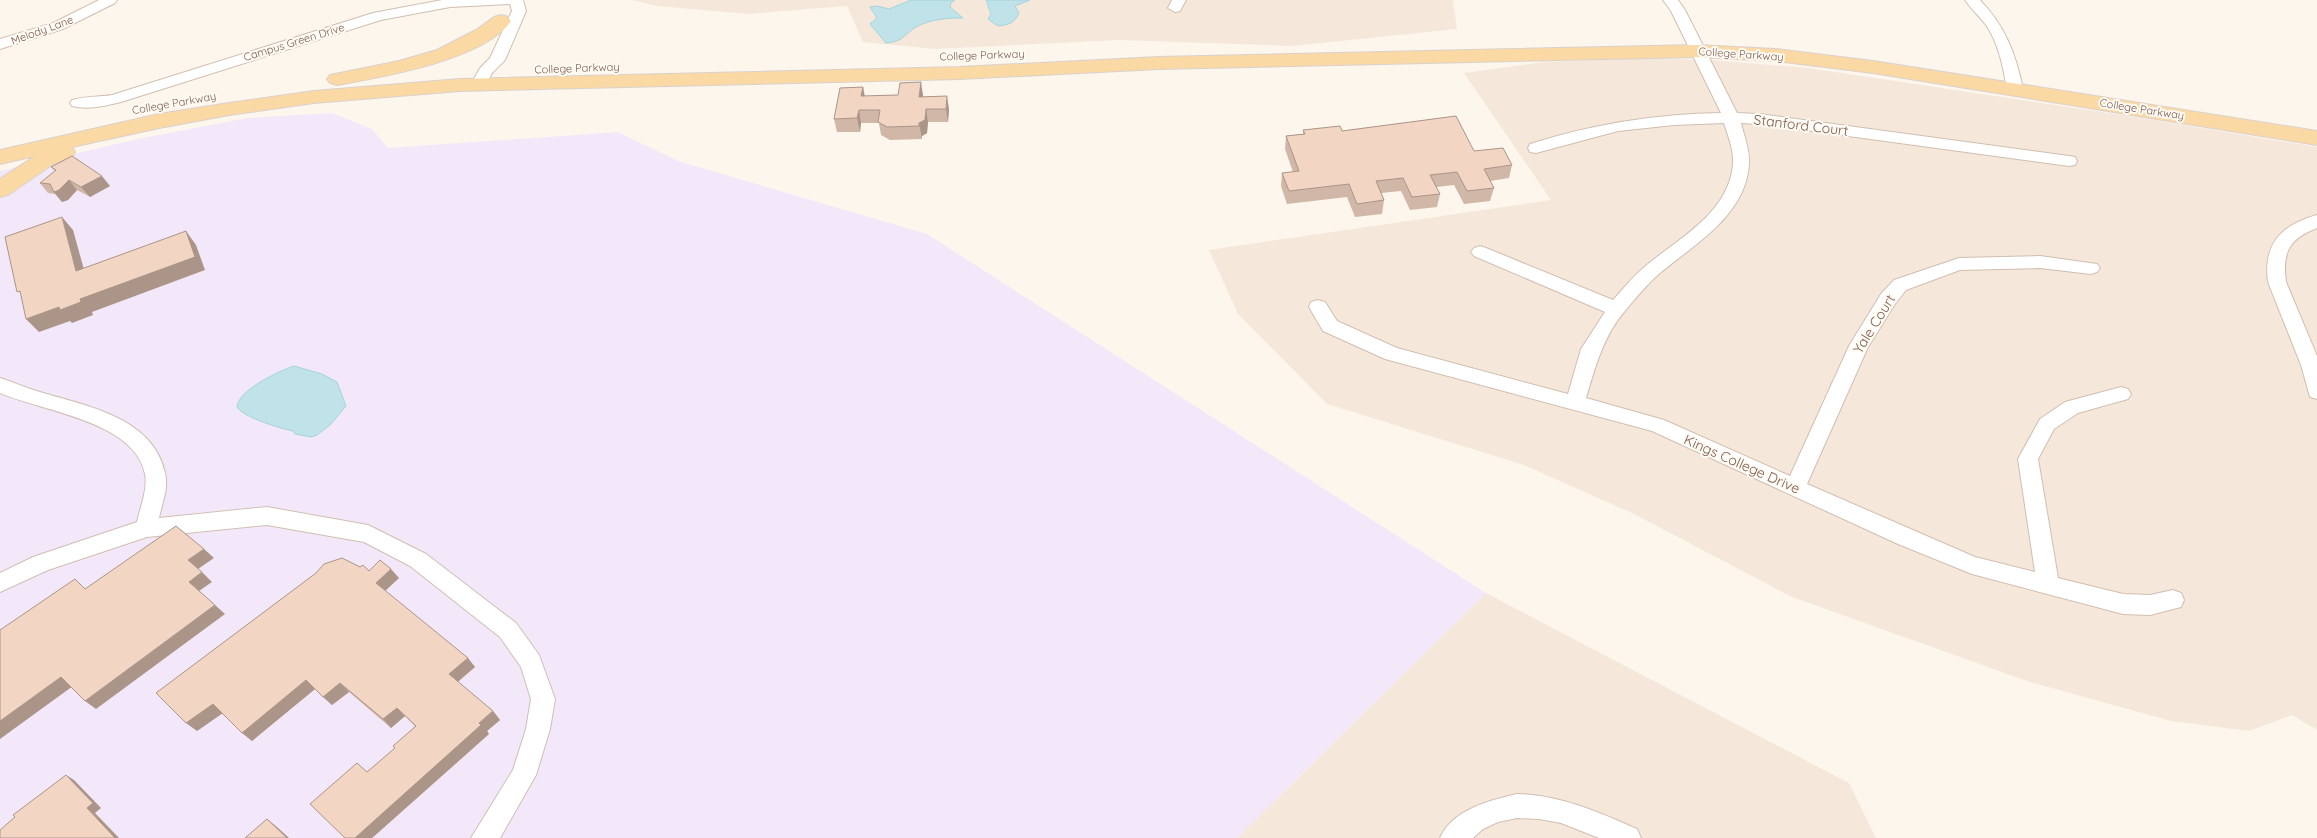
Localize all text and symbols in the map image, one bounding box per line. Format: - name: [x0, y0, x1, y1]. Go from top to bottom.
- street label: Melody Lane: [9, 12, 75, 48]
- street label: Campus Green Drive: [242, 20, 346, 64]
- street label: College Parkway: [1698, 44, 1784, 64]
- street label: College Parkway: [939, 47, 1025, 63]
- street label: College Parkway: [534, 60, 620, 76]
- street label: College Parkway: [131, 89, 217, 117]
- street label: College Parkway: [2099, 95, 2185, 123]
- street label: Stanford Court: [1753, 110, 1850, 140]
- street label: Yale Court: [1849, 291, 1899, 357]
- street label: Kings College Drive: [1681, 430, 1803, 498]

